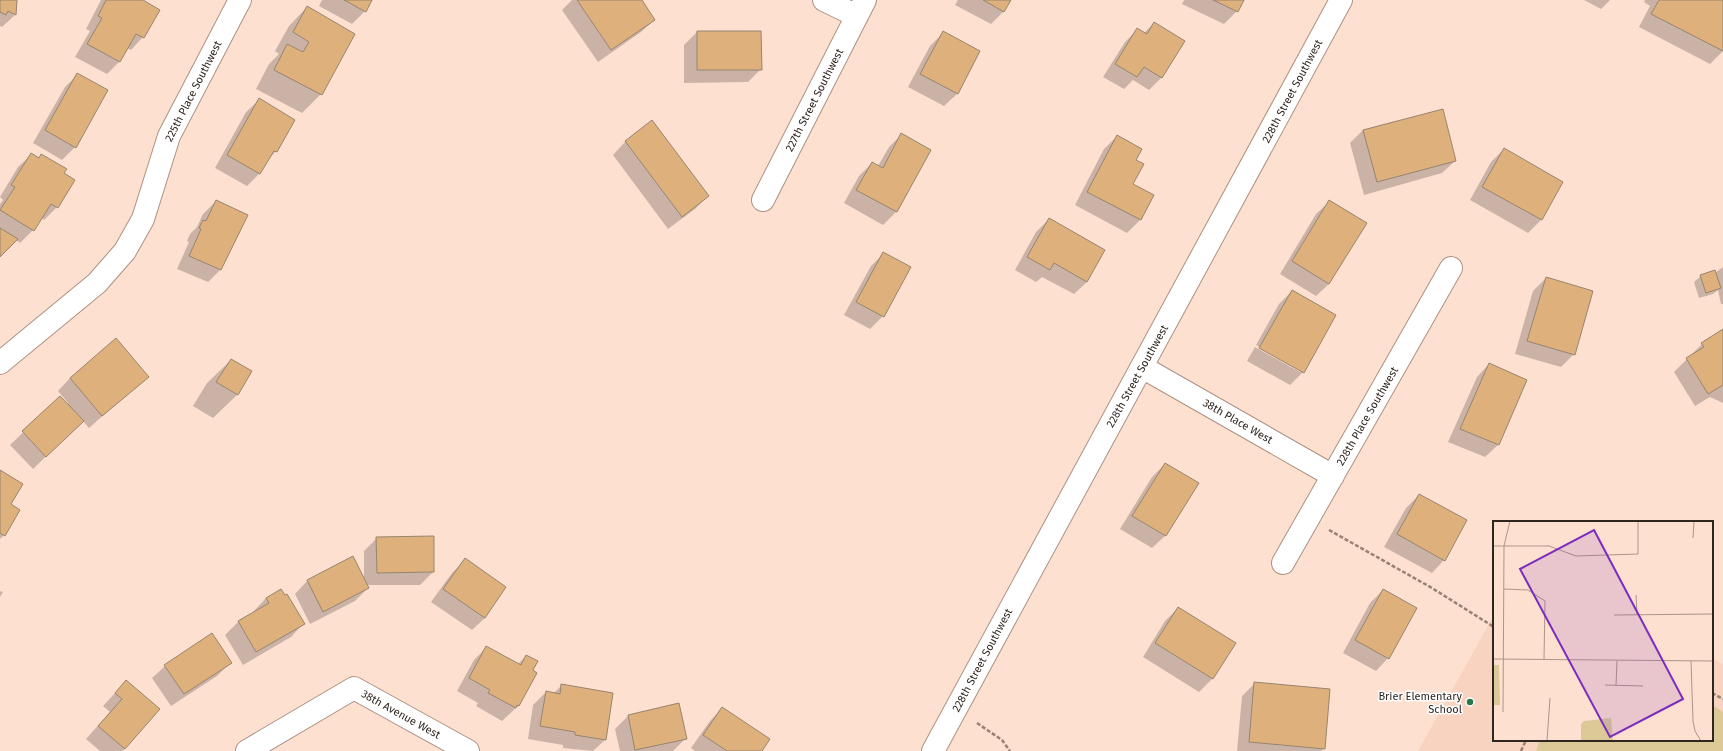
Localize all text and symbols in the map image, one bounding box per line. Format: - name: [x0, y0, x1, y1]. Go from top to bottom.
- street label: 228th Street Southwest: [1260, 37, 1325, 145]
- street label: 225th Place Southwest: [162, 39, 225, 144]
- street label: 227th Street Southwest: [783, 46, 846, 154]
- street label: 228th Street Southwest: [1104, 323, 1171, 430]
- street label: 228th Place Southwest: [1334, 365, 1401, 468]
- street label: 38th Place West: [1201, 396, 1275, 447]
- inset map: [1493, 521, 1713, 741]
- street label: 228th Street Southwest: [950, 606, 1015, 714]
- street label: 38th Avenue West: [359, 687, 443, 742]
- place label: Brier Elementary School: [1378, 690, 1463, 716]
- marker: Brier Elementary School: [1465, 697, 1475, 707]

